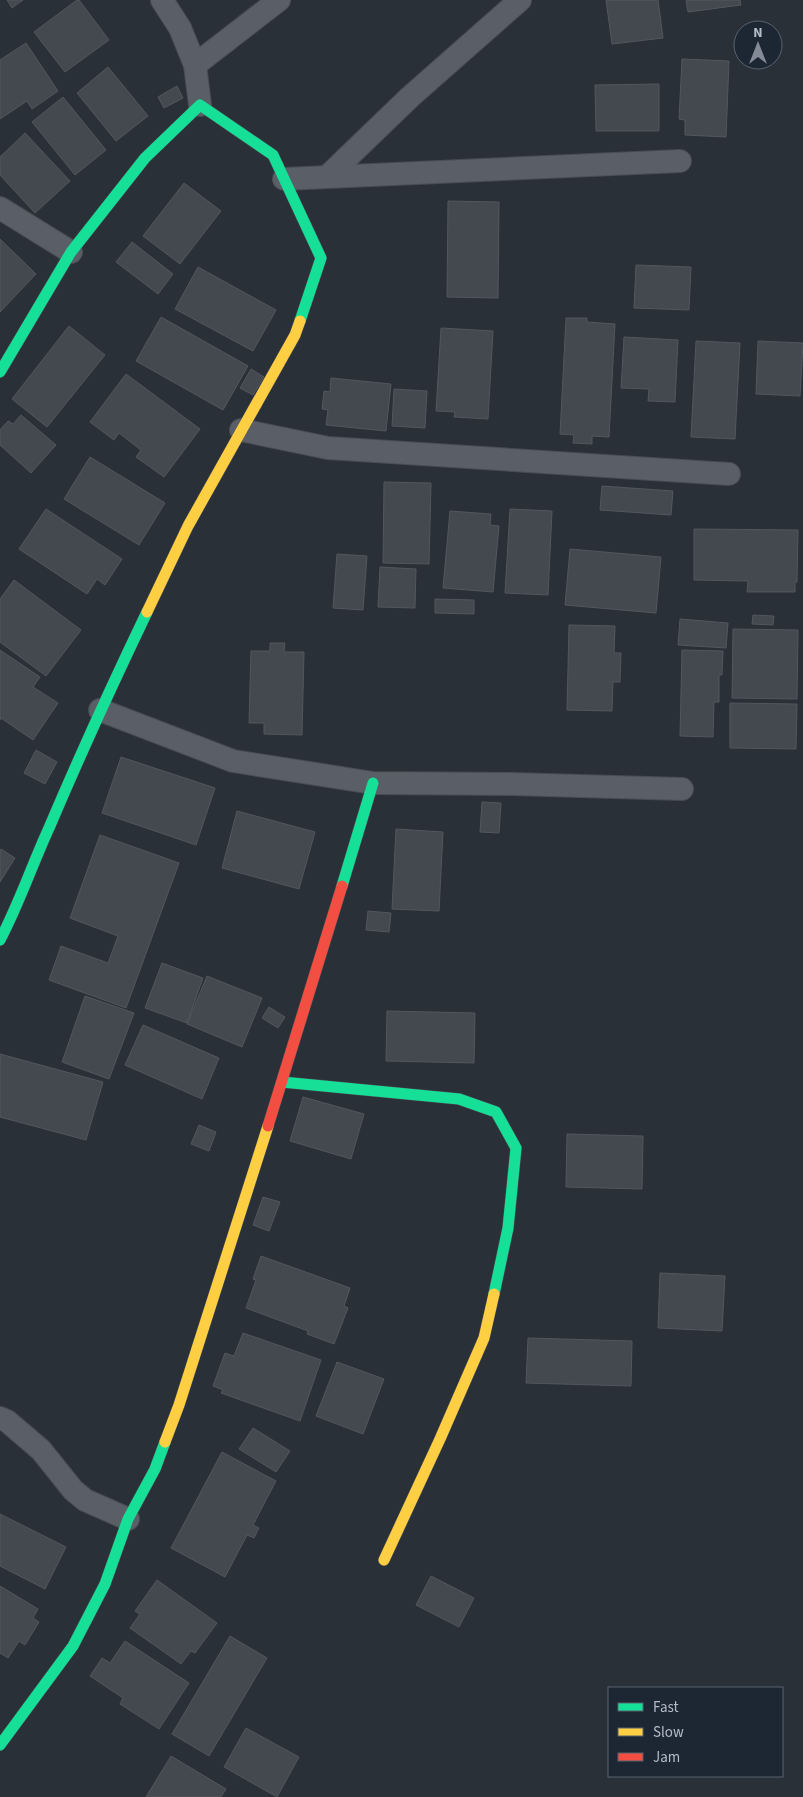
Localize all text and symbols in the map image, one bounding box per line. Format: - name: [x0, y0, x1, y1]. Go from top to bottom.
- north arrow: [733, 20, 783, 70]
- text: N: [753, 23, 763, 43]
- legend: [608, 1687, 783, 1777]
- text: Fast: [653, 1697, 679, 1718]
- text: Slow: [653, 1722, 684, 1743]
- text: Jam: [653, 1747, 680, 1768]

